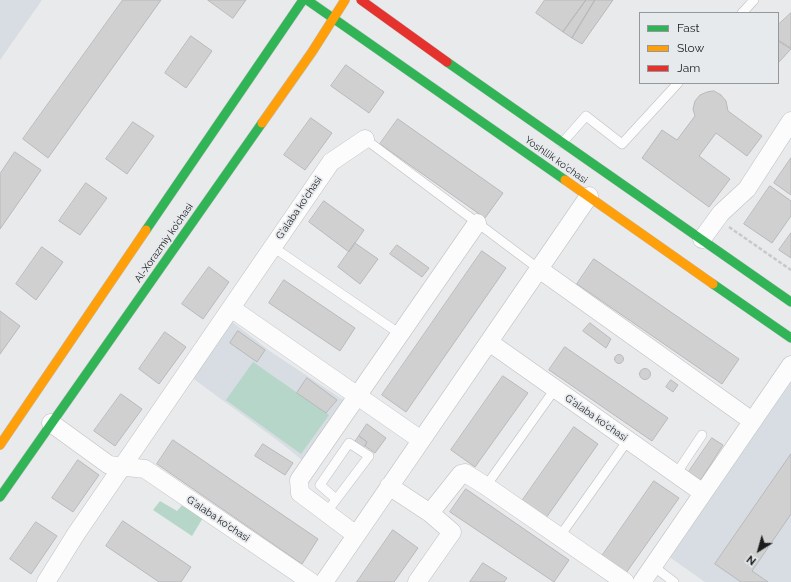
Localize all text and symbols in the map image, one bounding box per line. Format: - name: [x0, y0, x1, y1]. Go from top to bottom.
- legend: [639, 12, 779, 84]
- text: Fast: [677, 21, 700, 35]
- text: Slow: [677, 41, 704, 55]
- text: Jam: [677, 61, 700, 75]
- street label: Yoshllik ko'chasi: [522, 134, 590, 186]
- street label: G'alaba ko'chasi: [274, 174, 324, 242]
- street label: Al-Xorazmiy ko’chasi: [132, 201, 196, 285]
- street label: G'alaba ko'chasi: [563, 392, 629, 444]
- street label: G'alaba ko'chasi: [184, 494, 252, 544]
- north arrow: [739, 530, 779, 570]
- text: N: [744, 552, 759, 568]

